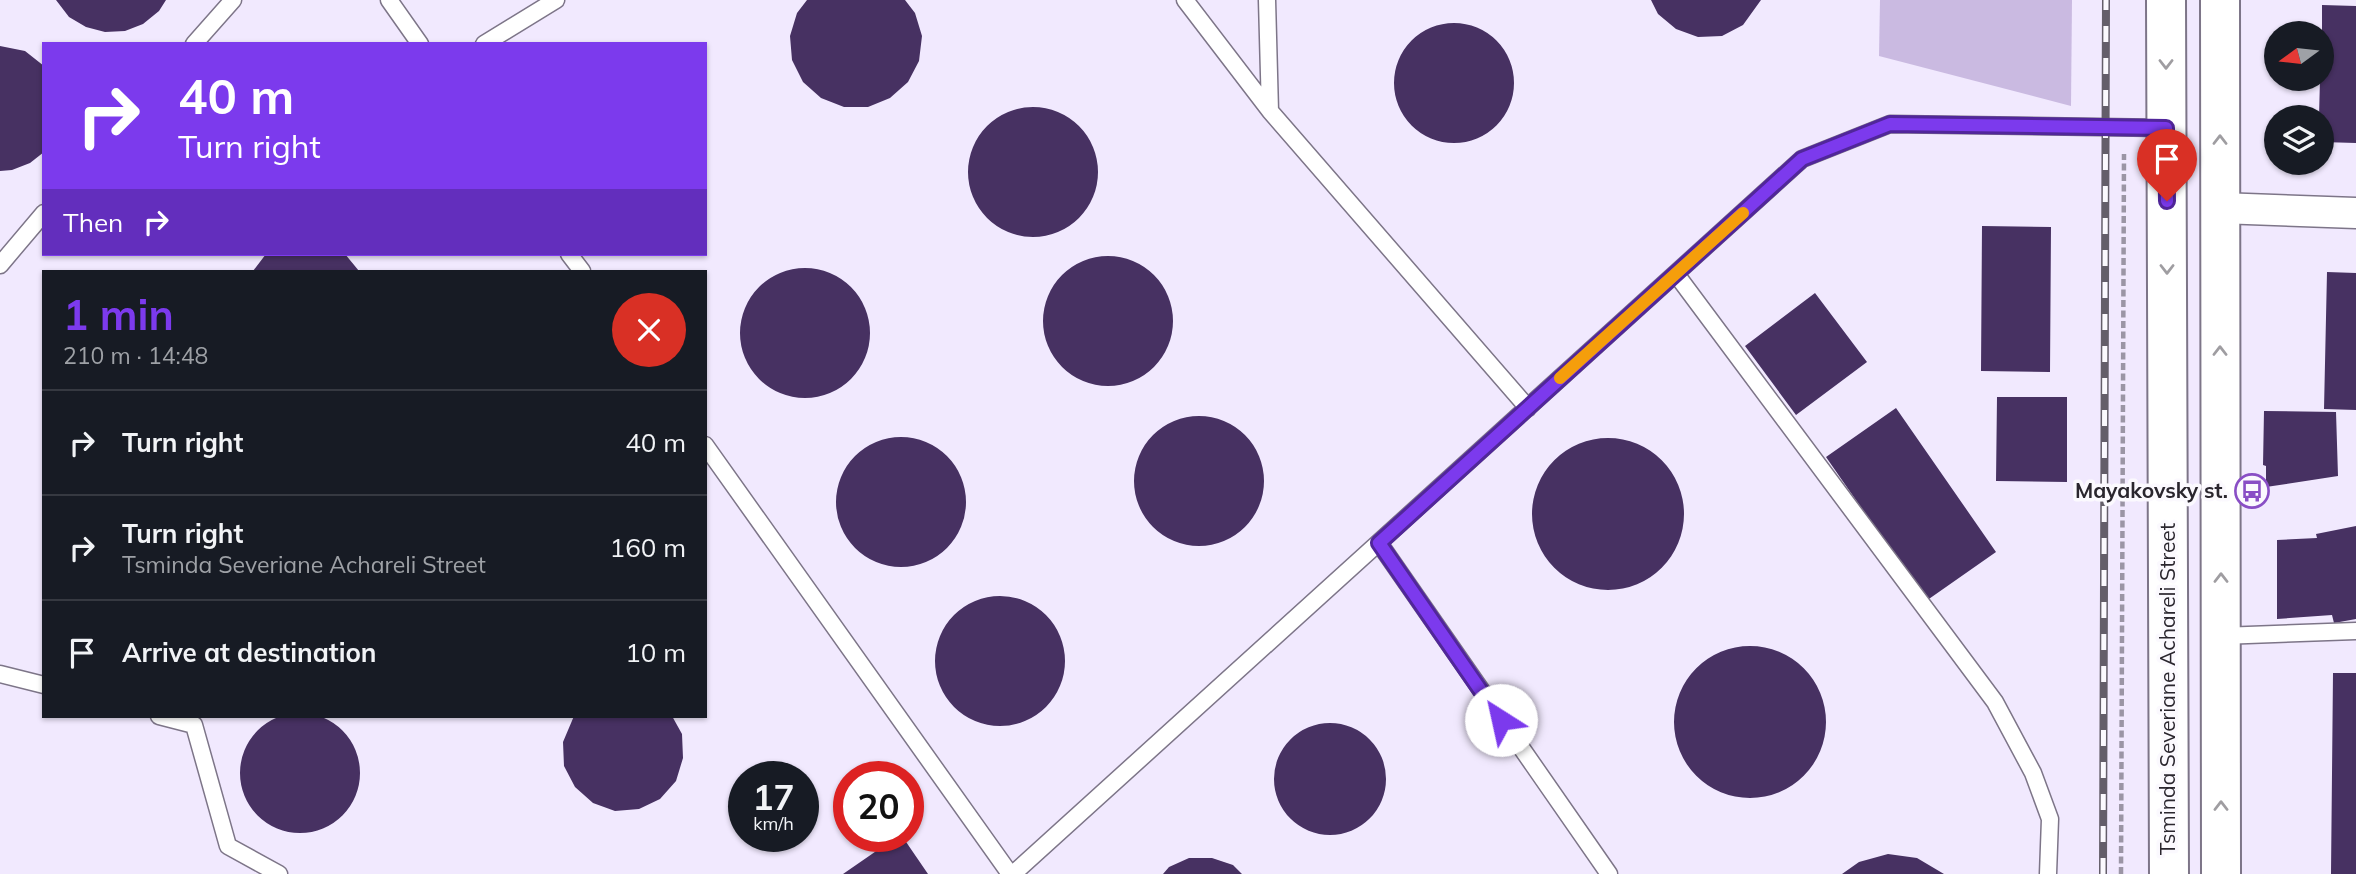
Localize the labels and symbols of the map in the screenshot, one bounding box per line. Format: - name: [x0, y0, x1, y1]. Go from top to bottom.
- north arrow: [2264, 21, 2334, 91]
- one-way arrow: [2158, 59, 2174, 70]
- pin: [2137, 129, 2197, 201]
- one-way arrow: [2212, 134, 2228, 145]
- one-way arrow: [2159, 265, 2175, 275]
- one-way arrow: [2212, 345, 2228, 356]
- bus stop icon: Mayakovsky st.: [2233, 472, 2271, 510]
- place label: Mayakovsky st.: [2075, 477, 2228, 503]
- street label: Tsminda Severiane Achareli Street: [2154, 523, 2180, 855]
- one-way arrow: [2213, 573, 2228, 584]
- position arrow: [1464, 683, 1538, 757]
- speed limit sign: 20: [833, 761, 924, 852]
- one-way arrow: [2213, 800, 2229, 811]

